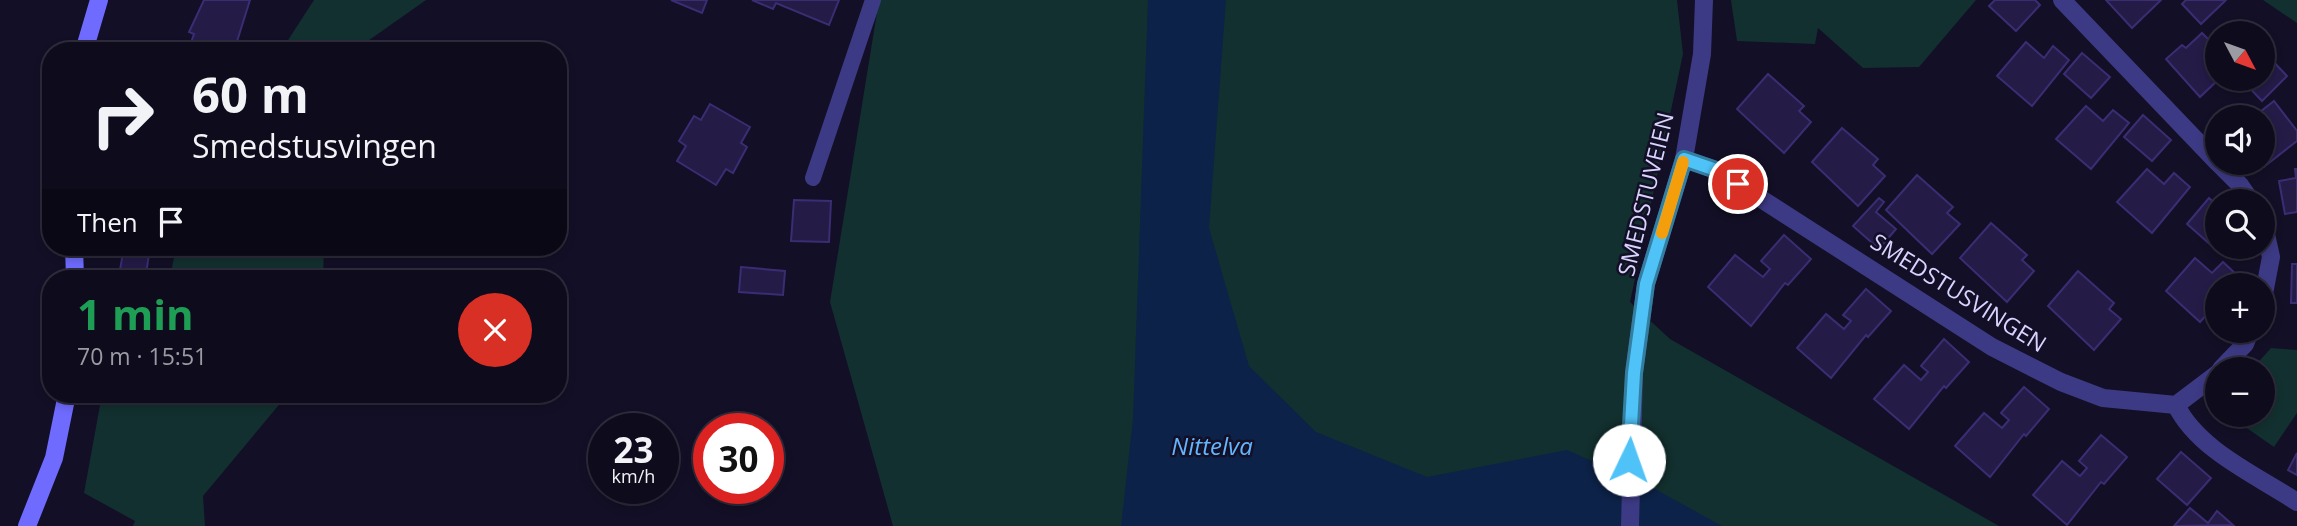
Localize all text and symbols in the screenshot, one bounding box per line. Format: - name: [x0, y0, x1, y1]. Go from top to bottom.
- north arrow: [2205, 21, 2275, 91]
- map controls: [2205, 21, 2275, 427]
- text: 60 m: [192, 61, 309, 127]
- icon: right: [77, 70, 168, 161]
- button: sound: [2205, 105, 2275, 175]
- street label: SMEDSTUVEIEN: [1609, 109, 1681, 279]
- text: Smedstusvingen: [192, 124, 437, 167]
- pin: [1708, 154, 1768, 214]
- icon: arrive: [1719, 165, 1757, 203]
- button: search: [2205, 189, 2275, 259]
- icon: arrive: [152, 203, 190, 241]
- text: Then: [77, 204, 138, 240]
- street label: SMEDSTUSVINGEN: [1865, 225, 2053, 359]
- button: +: [2205, 273, 2275, 343]
- text: 1 min: [77, 285, 194, 342]
- button: close: [458, 293, 532, 367]
- text: 70 m · 15:51: [77, 340, 207, 372]
- button: −: [2205, 357, 2275, 427]
- speed limit sign: 30: [693, 413, 784, 504]
- position arrow: [1592, 423, 1666, 497]
- text: 23: [613, 426, 654, 473]
- water label: Nittelva: [1171, 429, 1253, 462]
- text: km/h: [612, 464, 655, 488]

